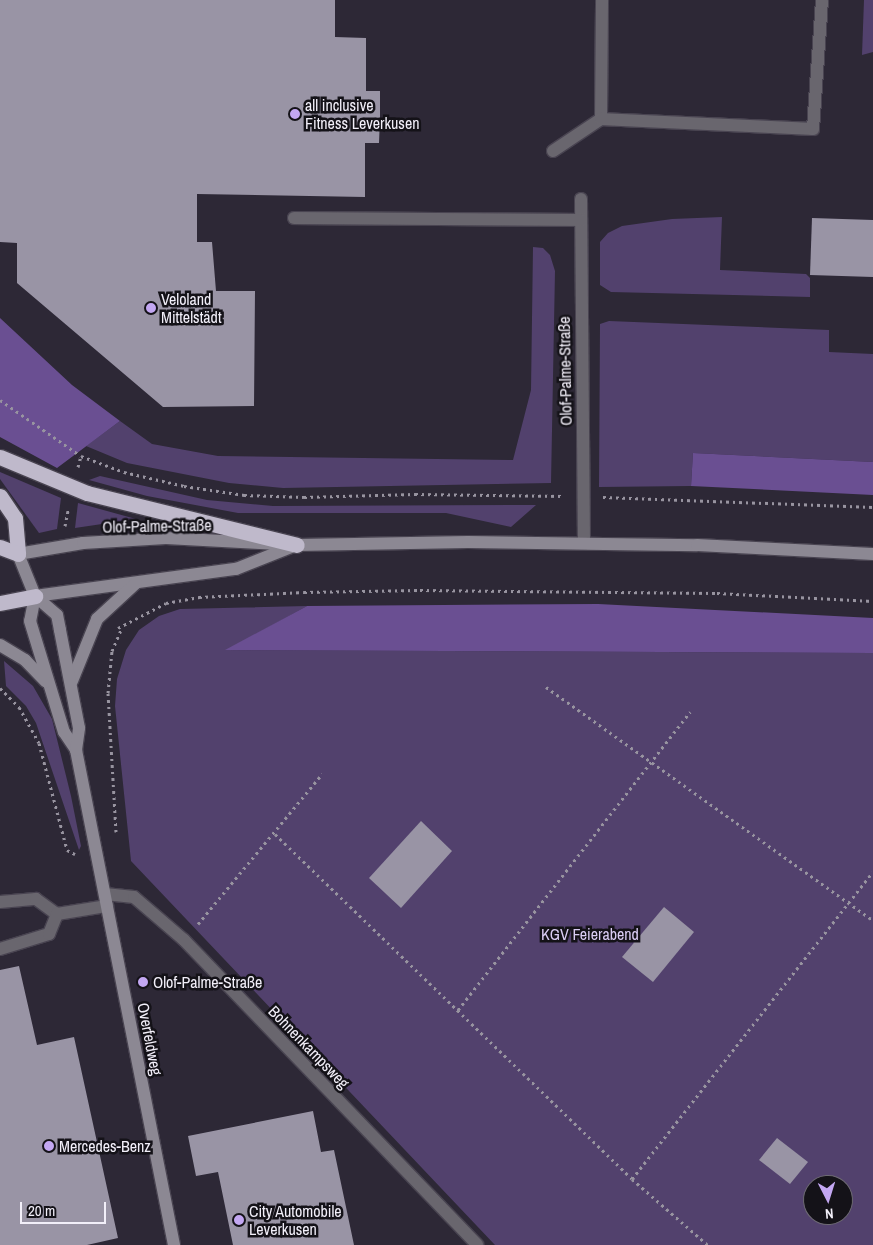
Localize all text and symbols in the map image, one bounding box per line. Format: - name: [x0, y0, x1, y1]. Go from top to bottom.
- place label: all inclusive Fitness Leverkusen: [305, 95, 419, 133]
- marker: all inclusive Fitness Leverkusen: [289, 108, 301, 120]
- place label: Veloland Mittelstädt: [161, 289, 222, 327]
- marker: Veloland Mittelstädt: [145, 302, 157, 314]
- street label: Olof-Palme-Straße: [554, 316, 576, 426]
- street label: Olof-Palme-Straße: [102, 515, 212, 537]
- park label: KGV Feierabend: [541, 924, 639, 944]
- place label: Olof-Palme-Straße: [153, 972, 262, 992]
- marker: Olof-Palme-Straße: [137, 976, 149, 988]
- street label: Overfeldweg: [134, 1001, 166, 1077]
- street label: Bohnenkampsweg: [265, 1002, 353, 1092]
- place label: Mercedes-Benz: [59, 1136, 151, 1156]
- marker: Mercedes-Benz: [43, 1140, 55, 1152]
- north arrow: [803, 1175, 853, 1225]
- scale bar: [22, 1192, 109, 1224]
- text: 20 m: [28, 1200, 55, 1221]
- place label: City Automobile Leverkusen: [249, 1201, 342, 1239]
- text: N: [824, 1205, 834, 1223]
- marker: City Automobile Leverkusen: [233, 1214, 245, 1226]

